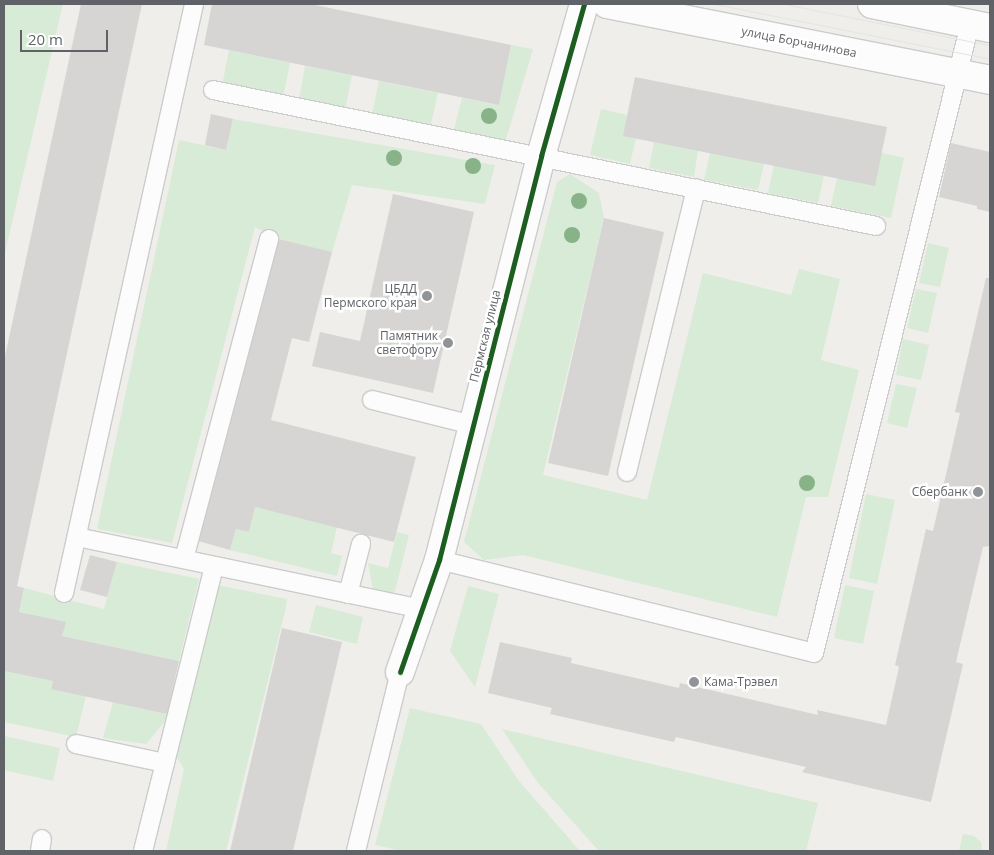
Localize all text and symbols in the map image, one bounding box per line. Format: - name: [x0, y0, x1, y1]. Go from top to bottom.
- scale bar: [22, 20, 110, 52]
- street label: улица Борчанинова: [740, 24, 858, 60]
- text: 20 m: [28, 29, 63, 49]
- place label: ЦБДД Пермского края: [324, 282, 417, 310]
- street label: Пермская улица: [467, 288, 503, 384]
- marker: ЦБДД Пермского края: [421, 290, 433, 302]
- place label: Памятник светофору: [377, 329, 438, 357]
- marker: Памятник светофору: [442, 337, 454, 349]
- place label: Сбербанк: [912, 485, 968, 499]
- marker: Сбербанк: [972, 486, 984, 498]
- place label: Кама-Трэвел: [704, 675, 778, 689]
- marker: Кама-Трэвел: [688, 676, 700, 688]

